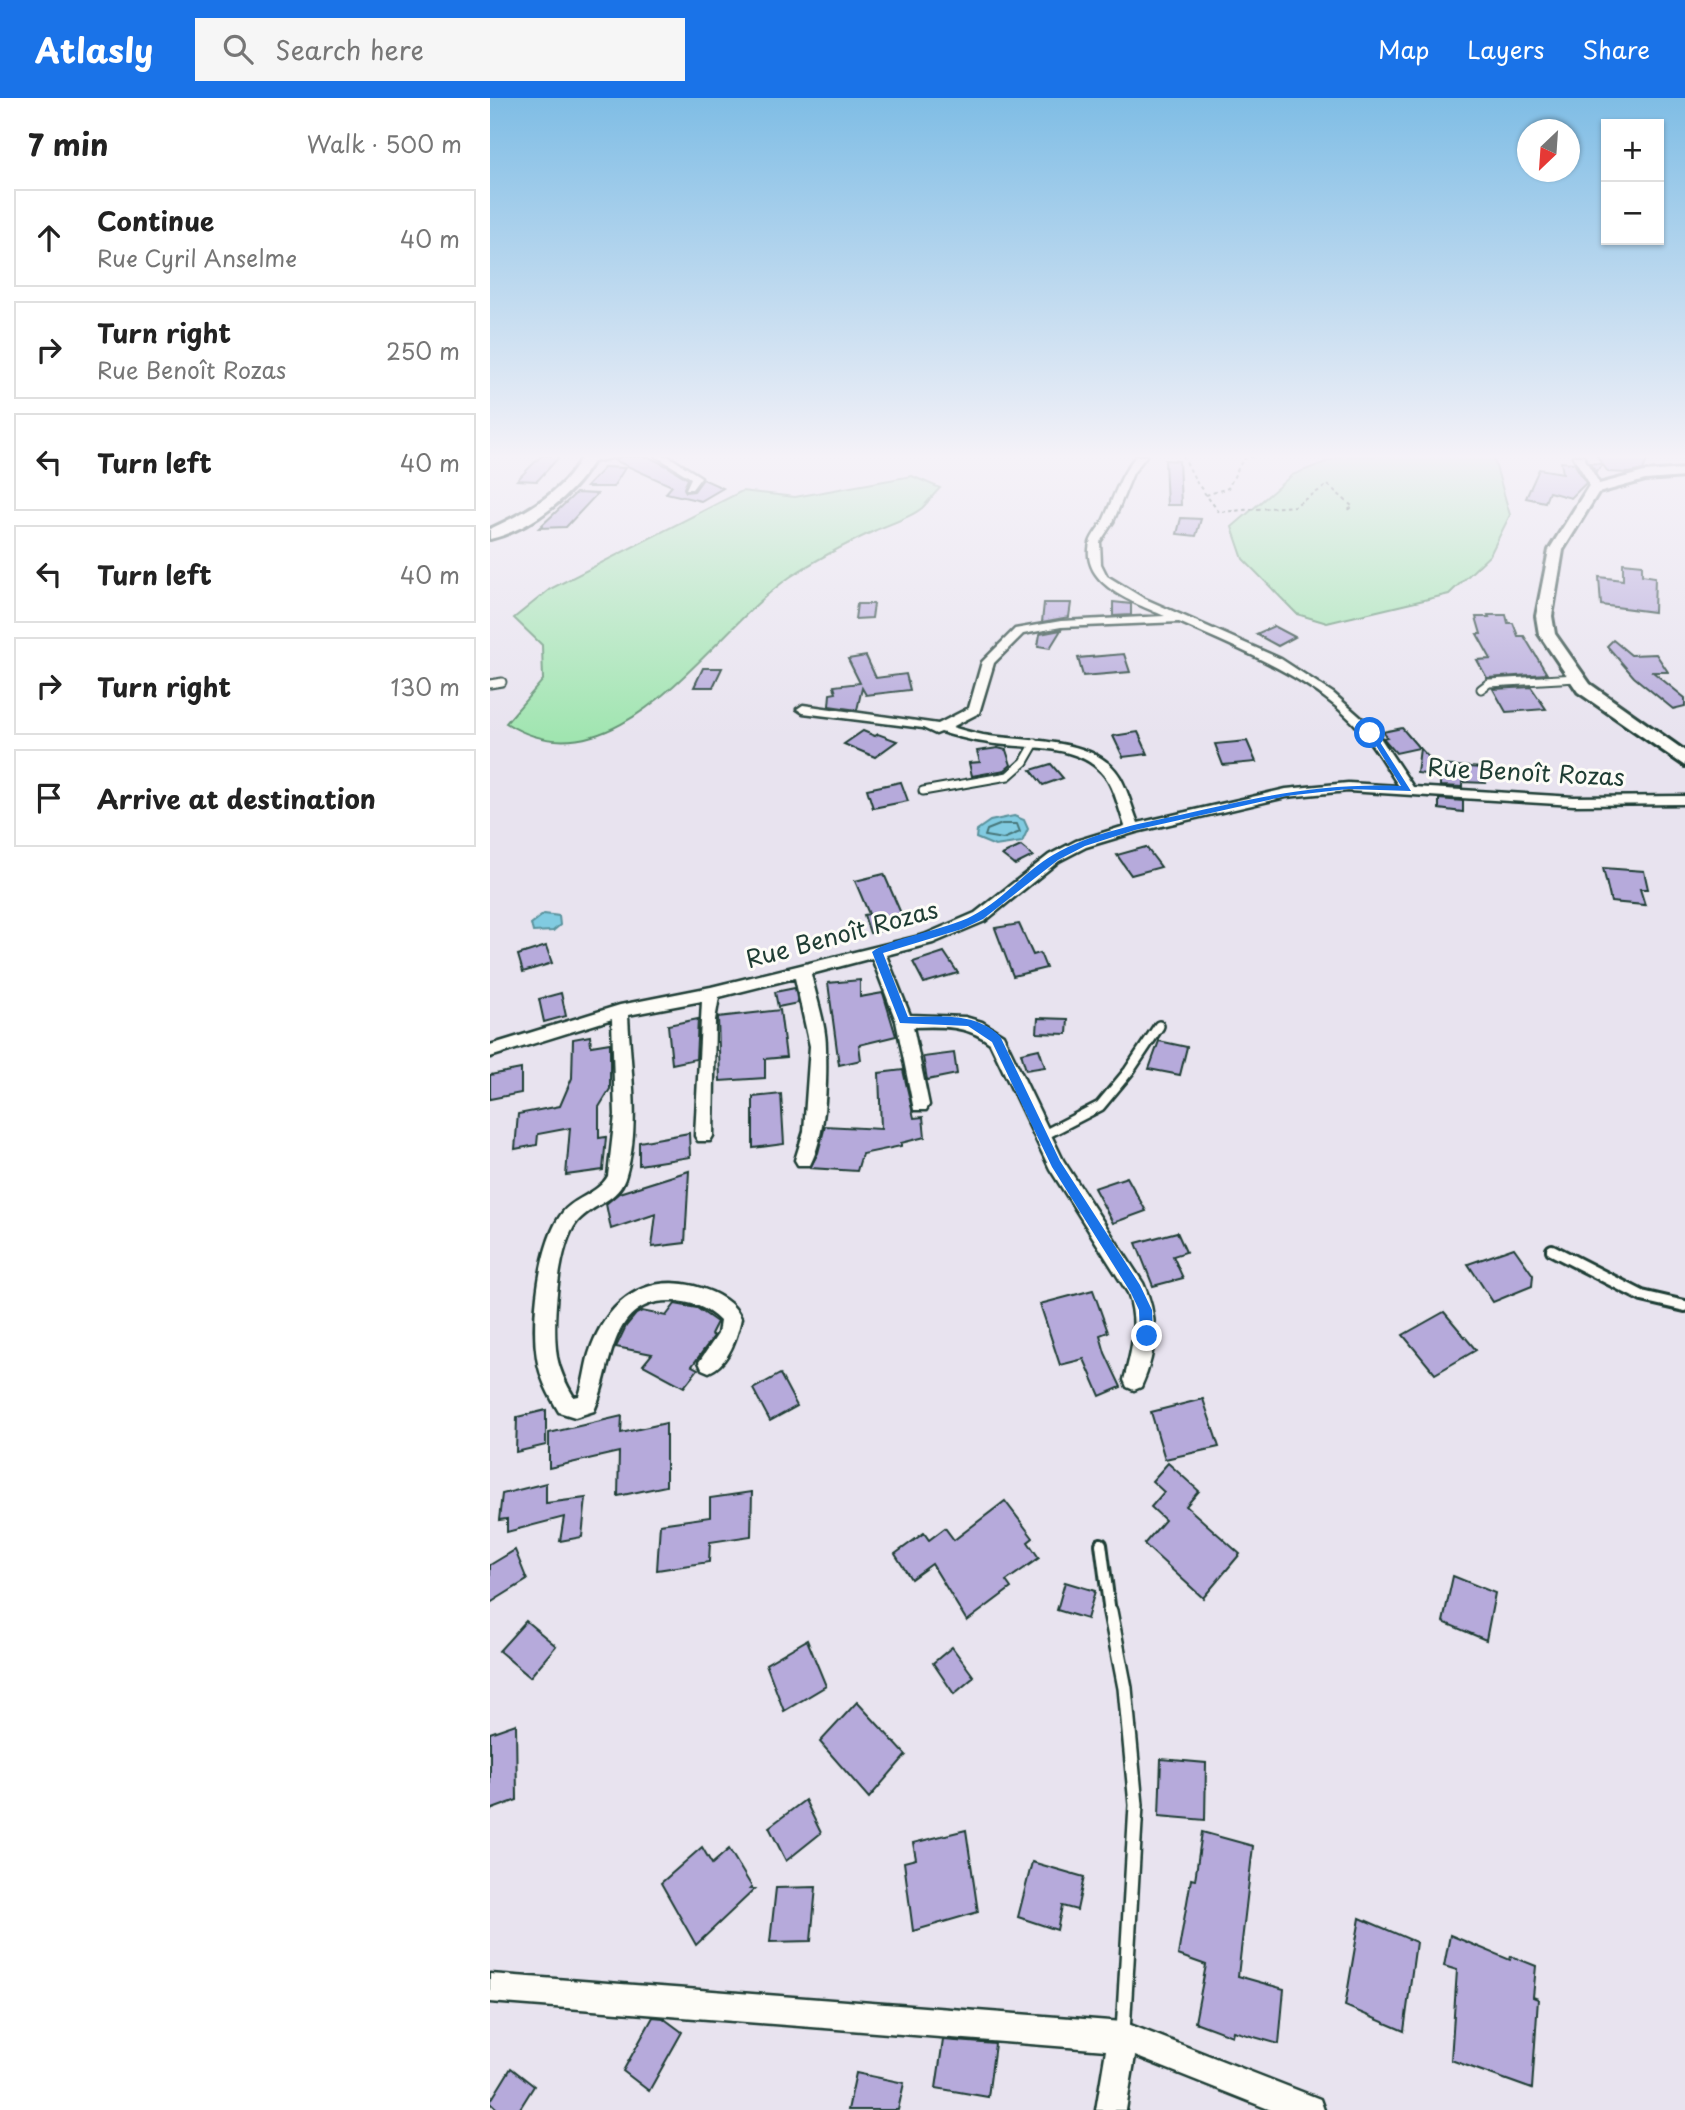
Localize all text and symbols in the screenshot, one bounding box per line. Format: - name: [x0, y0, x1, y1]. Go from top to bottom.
- search box: [195, 18, 685, 81]
- text: Atlasly: [35, 24, 153, 74]
- icon: search: [219, 30, 257, 68]
- text: Search here: [275, 30, 424, 69]
- text: Map: [1378, 31, 1429, 67]
- text: Layers: [1467, 31, 1544, 67]
- text: Share: [1582, 31, 1650, 67]
- north arrow: [1517, 119, 1580, 182]
- map controls: [1601, 119, 1664, 245]
- button: +: [1601, 119, 1664, 182]
- text: 7 min: [28, 121, 109, 166]
- text: Walk · 500 m: [307, 126, 462, 161]
- button: −: [1601, 182, 1664, 245]
- text: Continue: [97, 201, 214, 240]
- icon: ahead: [30, 219, 68, 257]
- text: 40 m: [400, 221, 460, 256]
- text: Rue Cyril Anselme: [97, 240, 297, 275]
- text: Turn right: [97, 313, 231, 352]
- icon: right: [30, 331, 68, 369]
- text: 250 m: [386, 333, 460, 368]
- text: Rue Benoît Rozas: [97, 352, 286, 387]
- icon: left: [30, 443, 68, 481]
- text: Turn left: [97, 443, 212, 482]
- text: 40 m: [400, 445, 460, 480]
- icon: left: [30, 555, 68, 593]
- text: Turn left: [97, 555, 212, 594]
- text: 40 m: [400, 557, 460, 592]
- icon: right: [30, 667, 68, 705]
- text: Turn right: [97, 667, 231, 706]
- text: 130 m: [390, 669, 460, 704]
- route start: [1354, 717, 1385, 748]
- street label: Rue Benoît Rozas: [1427, 748, 1626, 794]
- icon: arrive: [30, 779, 68, 817]
- text: Arrive at destination: [97, 779, 376, 818]
- street label: Rue Benoît Rozas: [741, 890, 942, 976]
- route end: [1131, 1320, 1162, 1351]

